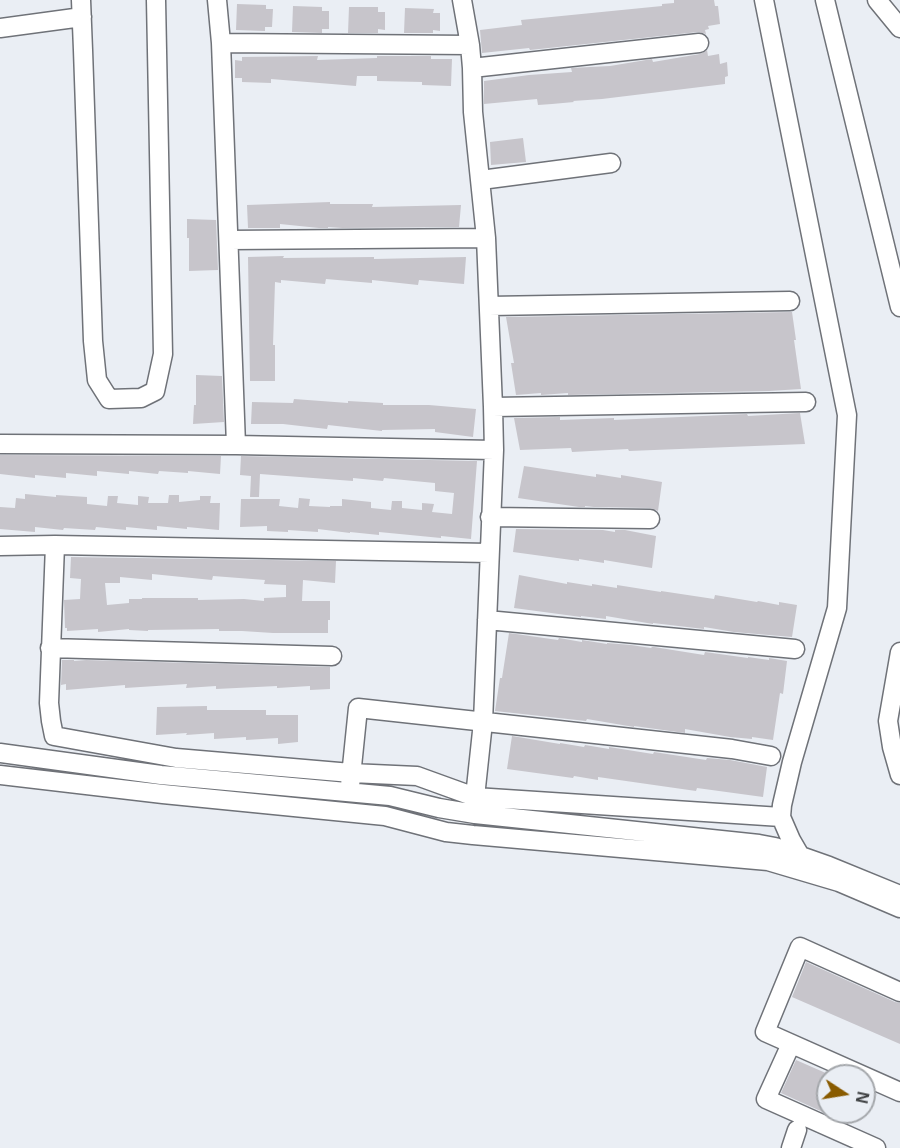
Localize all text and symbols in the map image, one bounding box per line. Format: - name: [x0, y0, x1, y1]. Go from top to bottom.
- north arrow: [816, 1064, 876, 1124]
- text: N: [853, 1090, 872, 1105]

